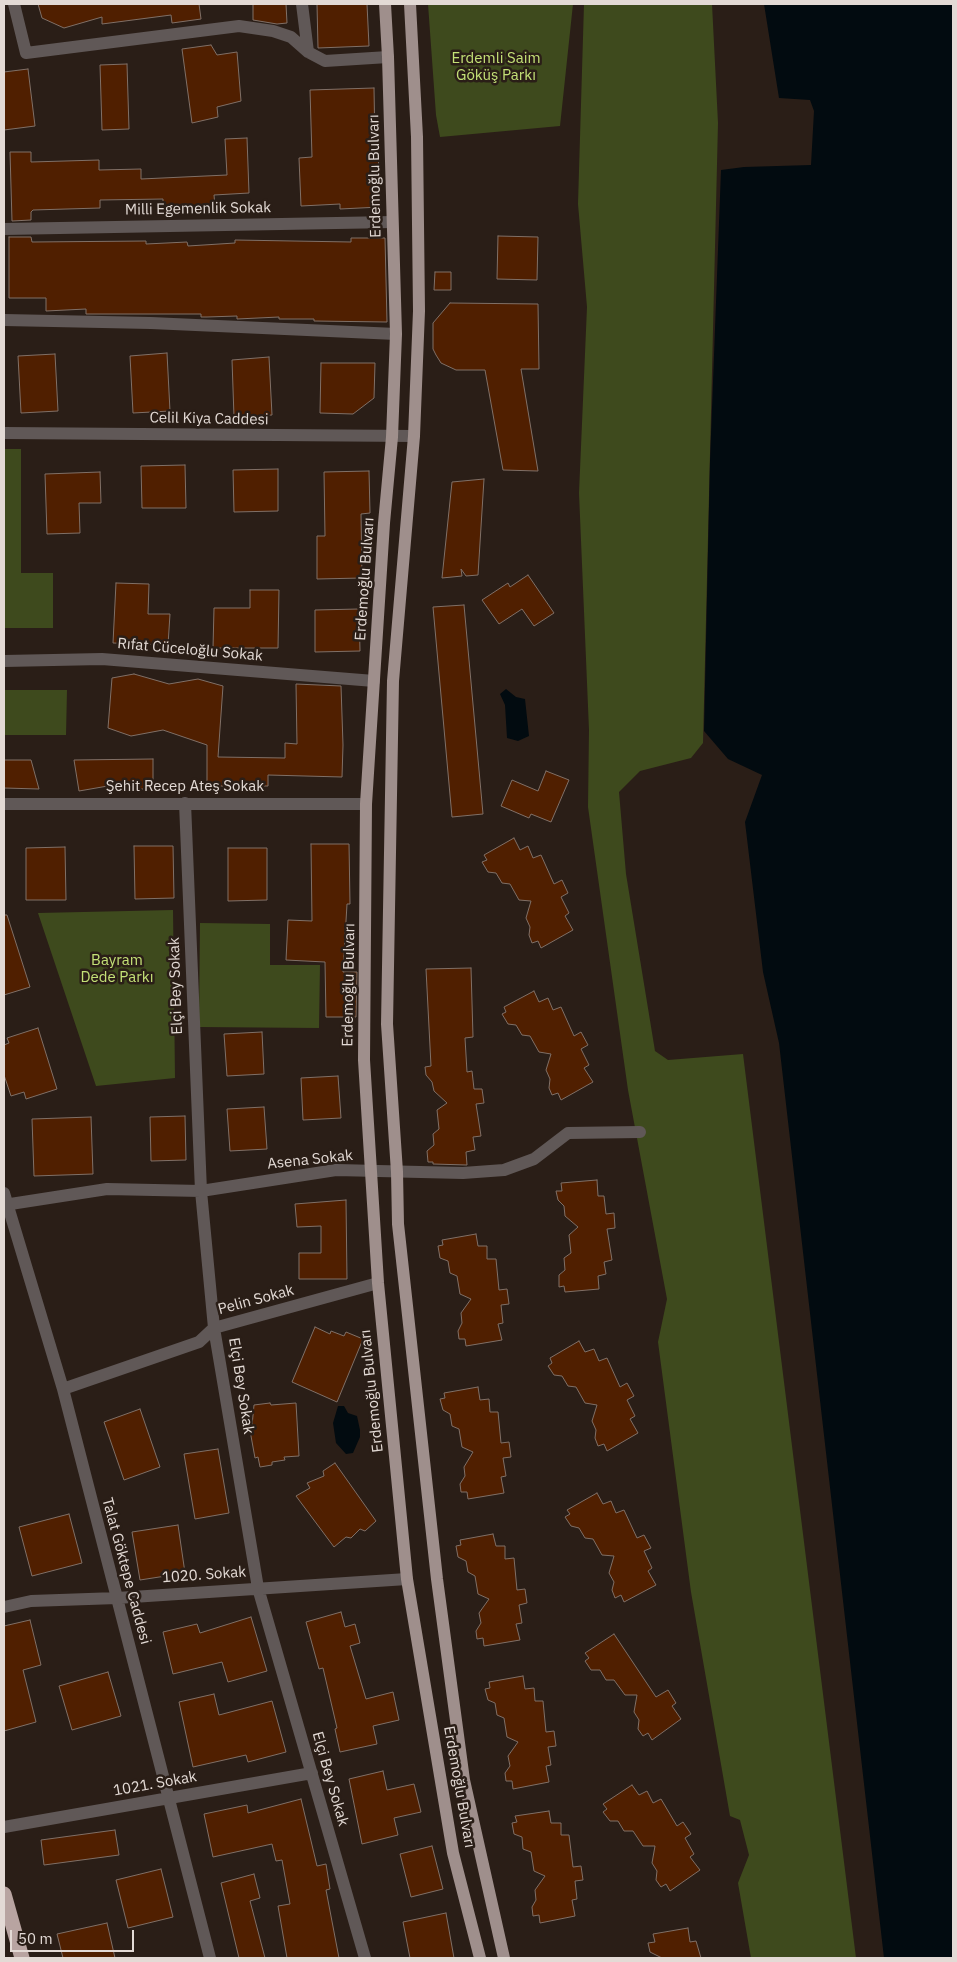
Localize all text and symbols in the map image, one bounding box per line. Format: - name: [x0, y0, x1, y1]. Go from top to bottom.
- park label: Erdemli Saim Göküş Parkı: [451, 50, 541, 85]
- street label: Erdemoğlu Bulvarı: [365, 114, 385, 238]
- street label: Milli Egemenlik Sokak: [125, 199, 271, 219]
- street label: Celil Kiya Caddesi: [149, 409, 269, 429]
- street label: Erdemoğlu Bulvarı: [352, 517, 378, 641]
- street label: Rıfat Cüceloğlu Sokak: [116, 635, 264, 665]
- street label: Şehit Recep Ateş Sokak: [106, 778, 264, 796]
- street label: Erdemoğlu Bulvarı: [339, 923, 359, 1047]
- street label: Elçi Bey Sokak: [165, 937, 187, 1035]
- park label: Bayram Dede Parkı: [81, 952, 153, 987]
- street label: Asena Sokak: [266, 1147, 354, 1173]
- street label: Pelin Sokak: [216, 1281, 296, 1319]
- street label: Erdemoğlu Bulvarı: [357, 1329, 387, 1453]
- street label: Elçi Bey Sokak: [224, 1336, 258, 1436]
- street label: Talat Göktepe Caddesi: [98, 1496, 154, 1646]
- street label: 1020. Sokak: [161, 1563, 247, 1587]
- street label: Erdemoğlu Bulvarı: [439, 1725, 479, 1849]
- street label: Elçi Bey Sokak: [308, 1730, 352, 1828]
- street label: 1021. Sokak: [112, 1768, 198, 1800]
- scale bar: [12, 1920, 136, 1952]
- text: 50 m: [18, 1929, 53, 1948]

